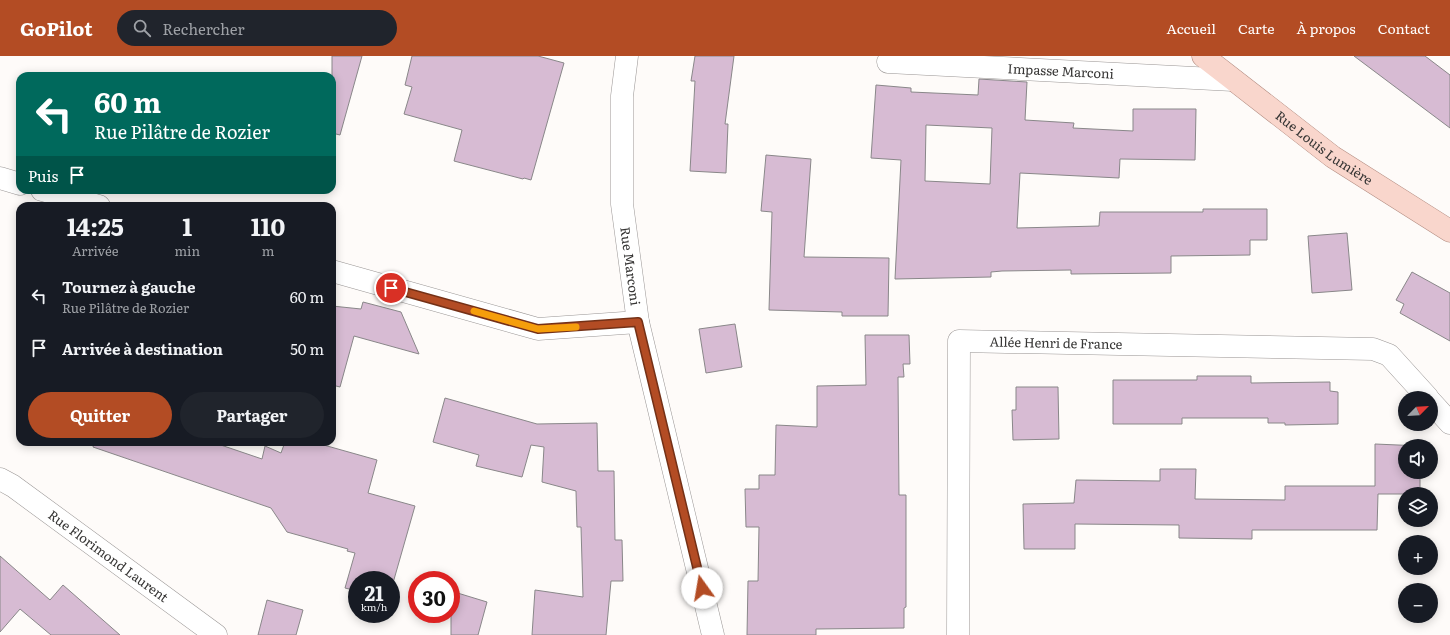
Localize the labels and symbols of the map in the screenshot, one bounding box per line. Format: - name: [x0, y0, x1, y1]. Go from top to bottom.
- street label: Impasse Marconi: [1007, 58, 1115, 83]
- street label: Rue Louis Lumière: [1272, 106, 1377, 189]
- street label: Rue Marconi: [616, 226, 646, 307]
- pin: [374, 271, 408, 305]
- street label: Allée Henri de France: [989, 332, 1123, 353]
- north arrow: [1398, 391, 1438, 431]
- street label: Rue Florimond Laurent: [45, 505, 173, 607]
- position arrow: [681, 567, 723, 609]
- speed limit sign: 30: [408, 571, 460, 623]

